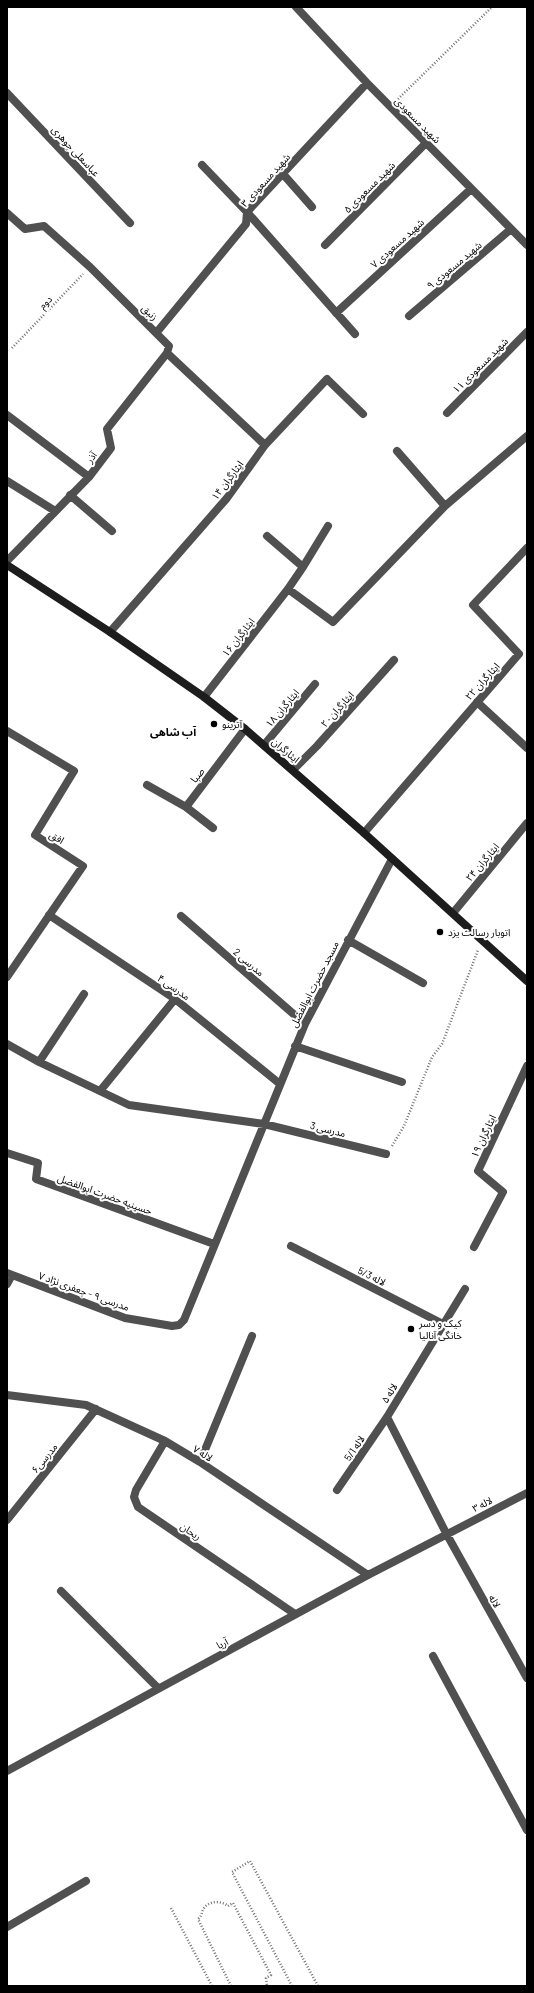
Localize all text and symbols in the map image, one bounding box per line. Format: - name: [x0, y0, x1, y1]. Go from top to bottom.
- street label: شهید مسعودی: [392, 95, 444, 146]
- street label: عباسعلی جوهری: [49, 123, 102, 179]
- street label: شهید مسعودی ۳: [238, 151, 293, 210]
- street label: شهید مسعودی ۵: [341, 159, 398, 216]
- street label: شهید مسعودی ۷: [368, 216, 427, 271]
- street label: شهید مسعودی ۹: [424, 239, 485, 292]
- street label: دوم: [36, 293, 57, 313]
- street label: زنبق: [139, 302, 161, 323]
- street label: شهید مسعودی ۱۱: [450, 335, 511, 396]
- street label: آذر: [82, 448, 100, 466]
- street label: ایثارگران ۱۴: [208, 458, 246, 503]
- street label: ایثارگران ۱۶: [219, 615, 258, 659]
- street label: ایثارگران ۲۲: [462, 660, 503, 703]
- street label: ایثارگران ۱۸: [263, 687, 302, 730]
- street label: ۲۰ایثارگران: [318, 689, 357, 730]
- place label: آترینو: [222, 718, 243, 731]
- marker: آترینو: [209, 719, 219, 729]
- district label: آب شاهی: [150, 725, 197, 739]
- street label: ایثارگران: [269, 735, 302, 766]
- street label: صبا: [188, 765, 206, 785]
- street label: افق: [47, 828, 67, 847]
- street label: ایثارگران ۲۴: [463, 841, 502, 884]
- place label: اتوبار رسالت یزد: [448, 926, 510, 939]
- marker: اتوبار رسالت یزد: [435, 927, 445, 937]
- street label: مسجد حضرت ابوالفضل: [287, 939, 342, 1030]
- street label: مدرسی 2: [231, 945, 267, 979]
- street label: مدرسی ۴: [155, 972, 193, 1003]
- street label: ایثارگران ۱‍۹: [468, 1113, 499, 1160]
- street label: مدرسی 3: [309, 1119, 347, 1140]
- street label: حسینیه حضرت ابوالفضل: [56, 1171, 154, 1218]
- street label: لاله 5/3: [356, 1264, 388, 1288]
- street label: مدرسی ۹ - جعفری نژاد ۷: [37, 1269, 131, 1314]
- place label: کیک و دسر خانگی آنالیا: [418, 1317, 463, 1341]
- marker: کیک و دسر خانگی آنالیا: [406, 1324, 416, 1334]
- street label: لاله ۵: [378, 1381, 400, 1405]
- street label: لاله 5/1: [341, 1433, 367, 1463]
- street label: مدرسی۶: [28, 1441, 60, 1476]
- street label: لاله ۷: [191, 1442, 215, 1464]
- street label: لاله ۳: [470, 1494, 494, 1514]
- street label: ریحان: [178, 1520, 204, 1543]
- street label: لاله: [487, 1592, 503, 1610]
- street label: آریا: [214, 1634, 231, 1652]

